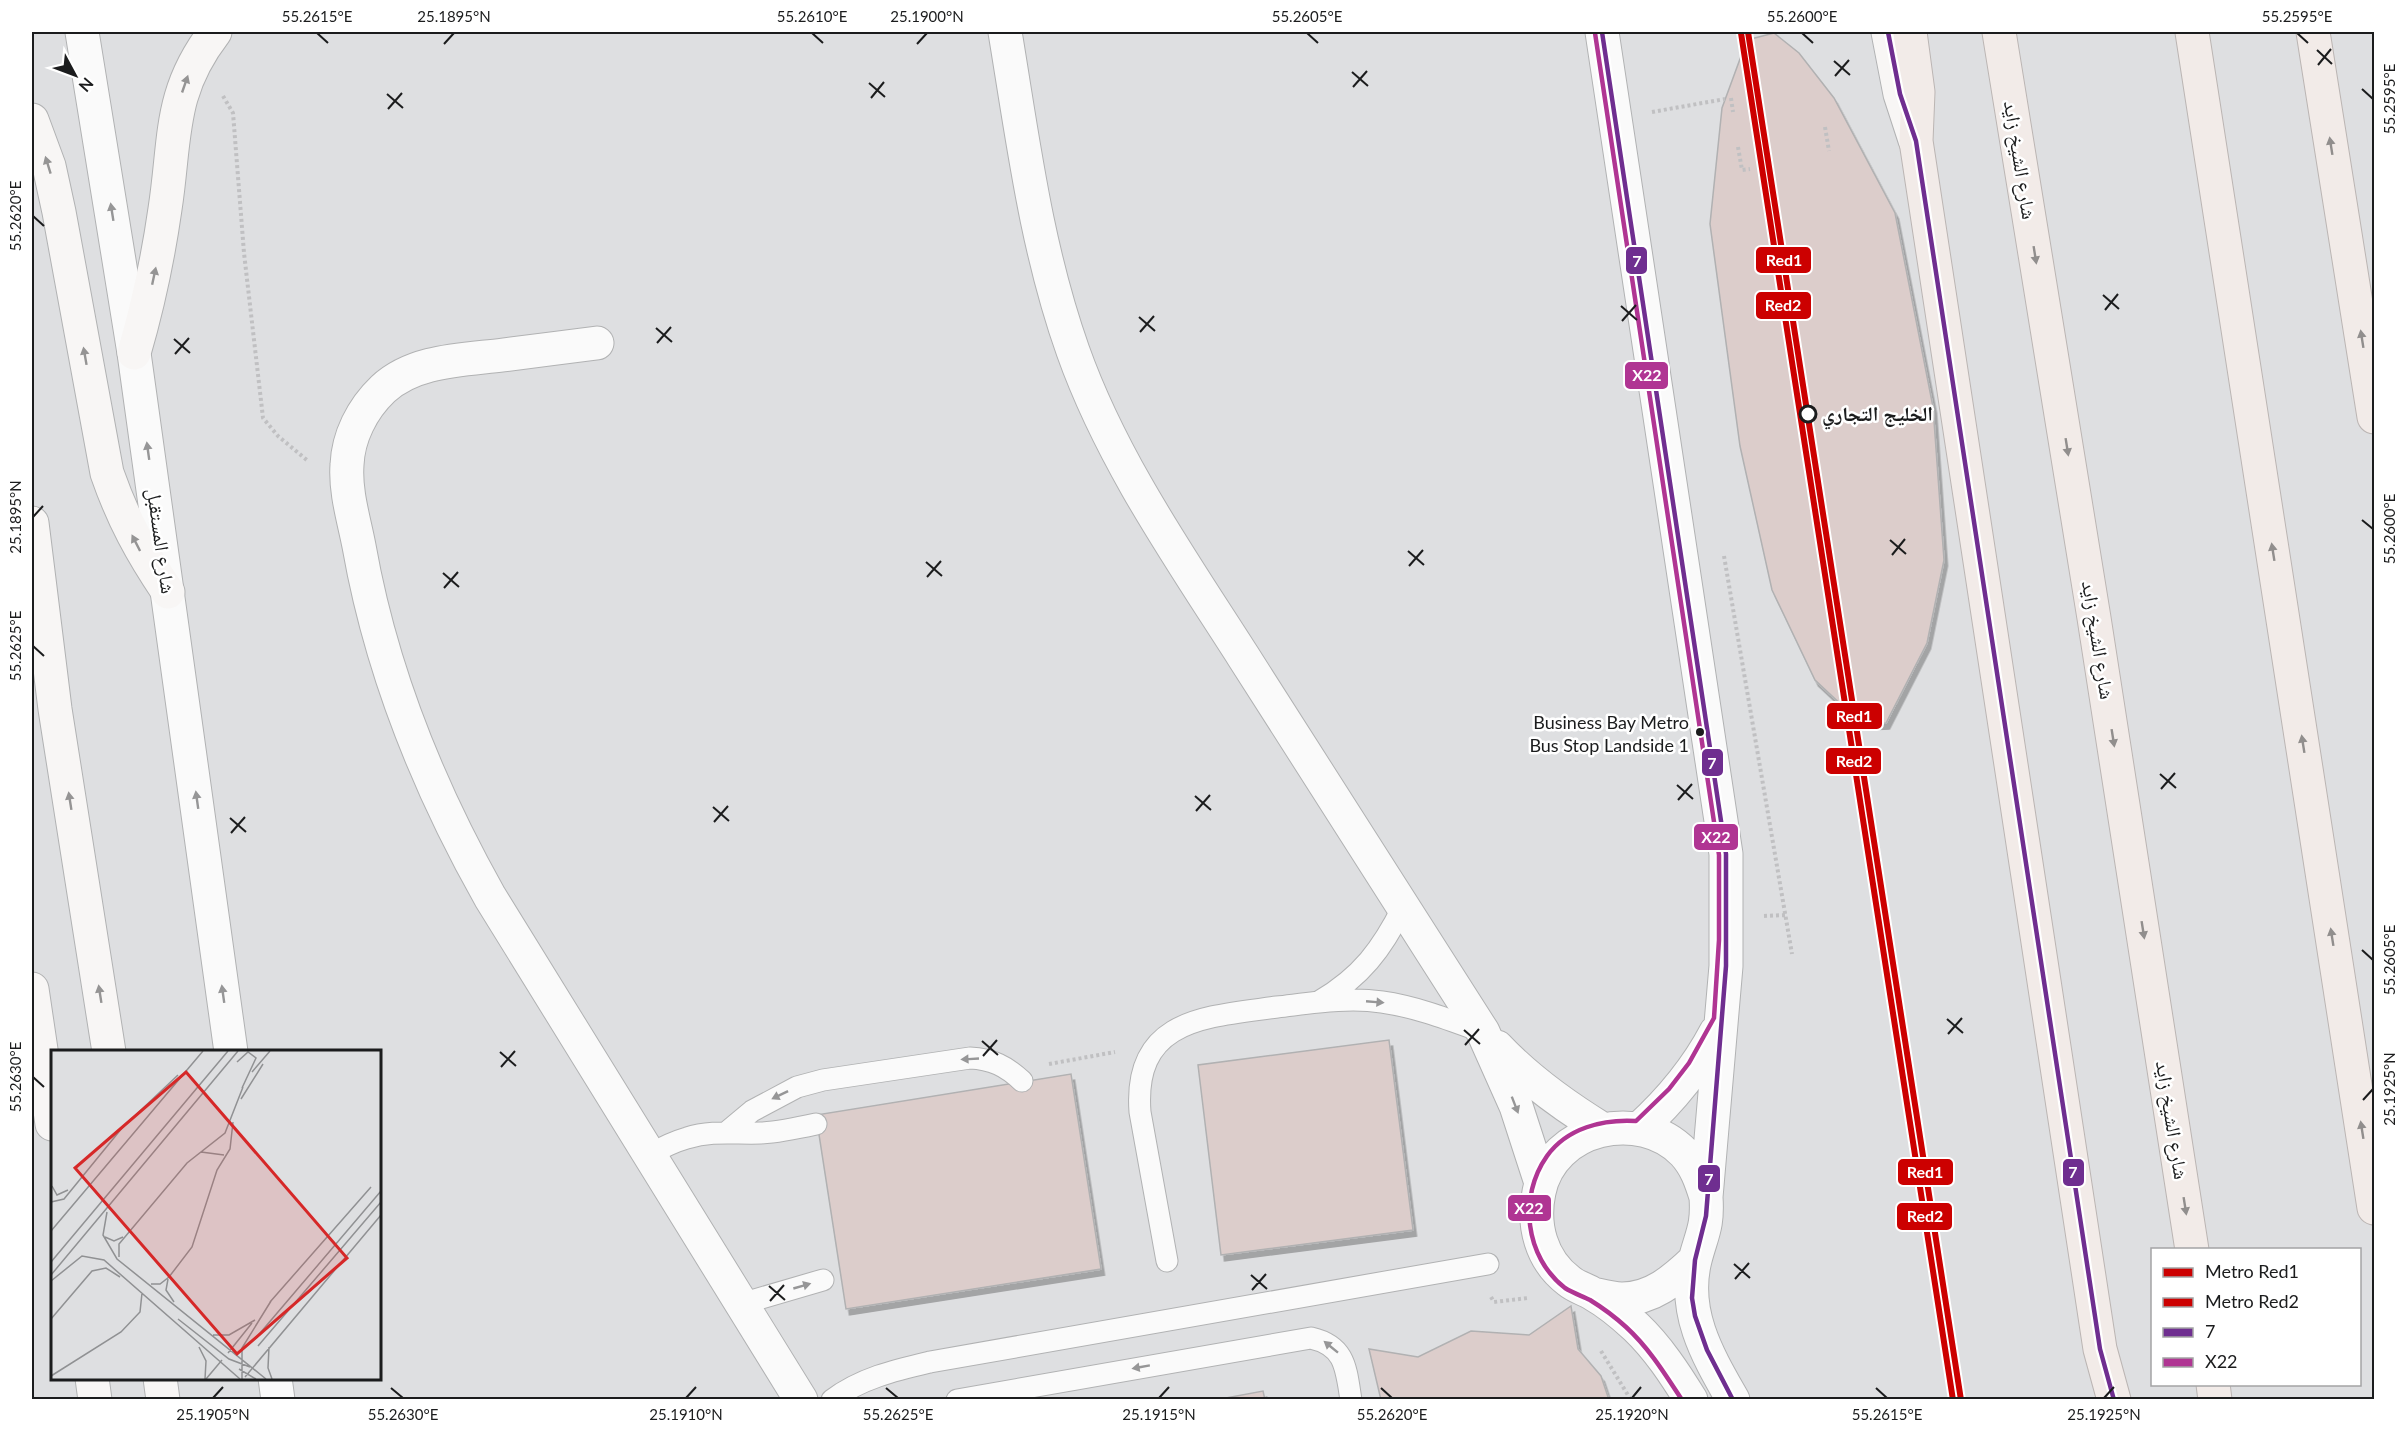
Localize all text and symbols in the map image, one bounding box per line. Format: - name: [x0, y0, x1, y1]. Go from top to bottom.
- text: 55.2615°E: [282, 7, 352, 25]
- text: 25.1895°N: [417, 7, 491, 25]
- text: 55.2610°E: [777, 7, 847, 25]
- text: 25.1900°N: [890, 7, 964, 25]
- text: 55.2605°E: [1272, 7, 1342, 25]
- text: 55.2600°E: [1767, 7, 1837, 25]
- text: 55.2595°E: [2262, 7, 2332, 25]
- north arrow: [45, 45, 105, 105]
- text: 55.2595°E: [2380, 64, 2398, 134]
- text: N: [75, 74, 98, 96]
- one-way arrow: [181, 75, 191, 93]
- street label: شارع الشيخ زايد: [1998, 99, 2042, 221]
- one-way arrow: [2326, 137, 2335, 156]
- one-way arrow: [43, 156, 52, 174]
- text: 55.2620°E: [6, 181, 24, 251]
- one-way arrow: [107, 202, 116, 221]
- line badge: 7: [1625, 246, 1648, 275]
- line badge: Red1: [1755, 246, 1812, 274]
- one-way arrow: [2031, 246, 2040, 265]
- text: Red1: [1766, 250, 1802, 269]
- text: 7: [1632, 251, 1642, 270]
- one-way arrow: [150, 266, 159, 285]
- line badge: Red2: [1755, 291, 1812, 320]
- text: Red2: [1765, 295, 1801, 314]
- one-way arrow: [2357, 329, 2366, 348]
- one-way arrow: [80, 347, 89, 366]
- line badge: X22: [1624, 361, 1669, 390]
- text: X22: [1632, 365, 1662, 384]
- place label: الخليج التجاري: [1822, 401, 1933, 430]
- marker: الخليج التجاري: [1799, 405, 1817, 423]
- one-way arrow: [2062, 438, 2071, 457]
- one-way arrow: [144, 441, 153, 460]
- text: 25.1895°N: [6, 480, 24, 554]
- street label: شارع المستقبل: [141, 487, 181, 595]
- text: 55.2600°E: [2380, 494, 2398, 564]
- one-way arrow: [132, 535, 141, 552]
- one-way arrow: [2268, 542, 2277, 561]
- street label: شارع الشيخ زايد: [2076, 579, 2120, 701]
- text: 55.2625°E: [6, 611, 24, 681]
- line badge: Red1: [1826, 702, 1883, 730]
- text: Red1: [1836, 706, 1872, 725]
- place label: Business Bay Metro Bus Stop Landside 1: [1529, 711, 1689, 756]
- marker: Business Bay Metro Bus Stop Landside 1: [1694, 726, 1706, 738]
- one-way arrow: [2109, 728, 2118, 747]
- one-way arrow: [2298, 735, 2307, 754]
- line badge: Red2: [1825, 747, 1882, 775]
- line badge: 7: [1701, 748, 1724, 777]
- text: Red2: [1836, 751, 1872, 770]
- text: 7: [1707, 753, 1717, 772]
- one-way arrow: [65, 791, 74, 810]
- one-way arrow: [192, 791, 201, 810]
- line badge: X22: [1693, 823, 1739, 851]
- text: X22: [1701, 827, 1731, 846]
- one-way arrow: [2139, 921, 2148, 940]
- text: 55.2605°E: [2380, 925, 2398, 995]
- one-way arrow: [2328, 928, 2337, 947]
- one-way arrow: [95, 984, 104, 1003]
- one-way arrow: [219, 984, 228, 1003]
- one-way arrow: [1365, 997, 1384, 1007]
- text: 55.2630°E: [6, 1042, 24, 1112]
- inset map: [51, 1050, 381, 1380]
- text: 25.1925°N: [2380, 1052, 2398, 1126]
- one-way arrow: [961, 1055, 980, 1064]
- street label: شارع الشيخ زايد: [2150, 1059, 2194, 1181]
- one-way arrow: [771, 1090, 788, 1099]
- one-way arrow: [1511, 1096, 1521, 1114]
- one-way arrow: [2358, 1120, 2367, 1139]
- line badge: Red1: [1897, 1158, 1954, 1186]
- line badge: 7: [2062, 1158, 2085, 1187]
- text: Red1: [1907, 1162, 1943, 1181]
- text: 7: [2068, 1162, 2078, 1181]
- line badge: 7: [1697, 1164, 1721, 1193]
- text: 7: [1704, 1169, 1714, 1188]
- line badge: X22: [1507, 1194, 1552, 1222]
- one-way arrow: [2181, 1197, 2190, 1216]
- text: X22: [1514, 1198, 1544, 1217]
- line badge: Red2: [1896, 1202, 1953, 1231]
- text: Red2: [1907, 1206, 1943, 1225]
- legend: [2151, 1248, 2361, 1386]
- text: Metro Red1: [2205, 1260, 2299, 1282]
- one-way arrow: [793, 1281, 811, 1290]
- text: Metro Red2: [2205, 1290, 2299, 1312]
- text: 7: [2205, 1320, 2215, 1342]
- one-way arrow: [1323, 1341, 1339, 1354]
- text: X22: [2205, 1350, 2238, 1372]
- one-way arrow: [1132, 1363, 1151, 1372]
- text: 25.1905°N: [176, 1405, 250, 1423]
- text: 55.2630°E: [368, 1405, 438, 1423]
- text: 25.1910°N: [649, 1405, 723, 1423]
- text: 55.2625°E: [863, 1405, 933, 1423]
- text: 25.1915°N: [1122, 1405, 1196, 1423]
- text: 55.2620°E: [1357, 1405, 1427, 1423]
- text: 25.1920°N: [1595, 1405, 1669, 1423]
- text: 55.2615°E: [1852, 1405, 1922, 1423]
- text: 25.1925°N: [2067, 1405, 2141, 1423]

